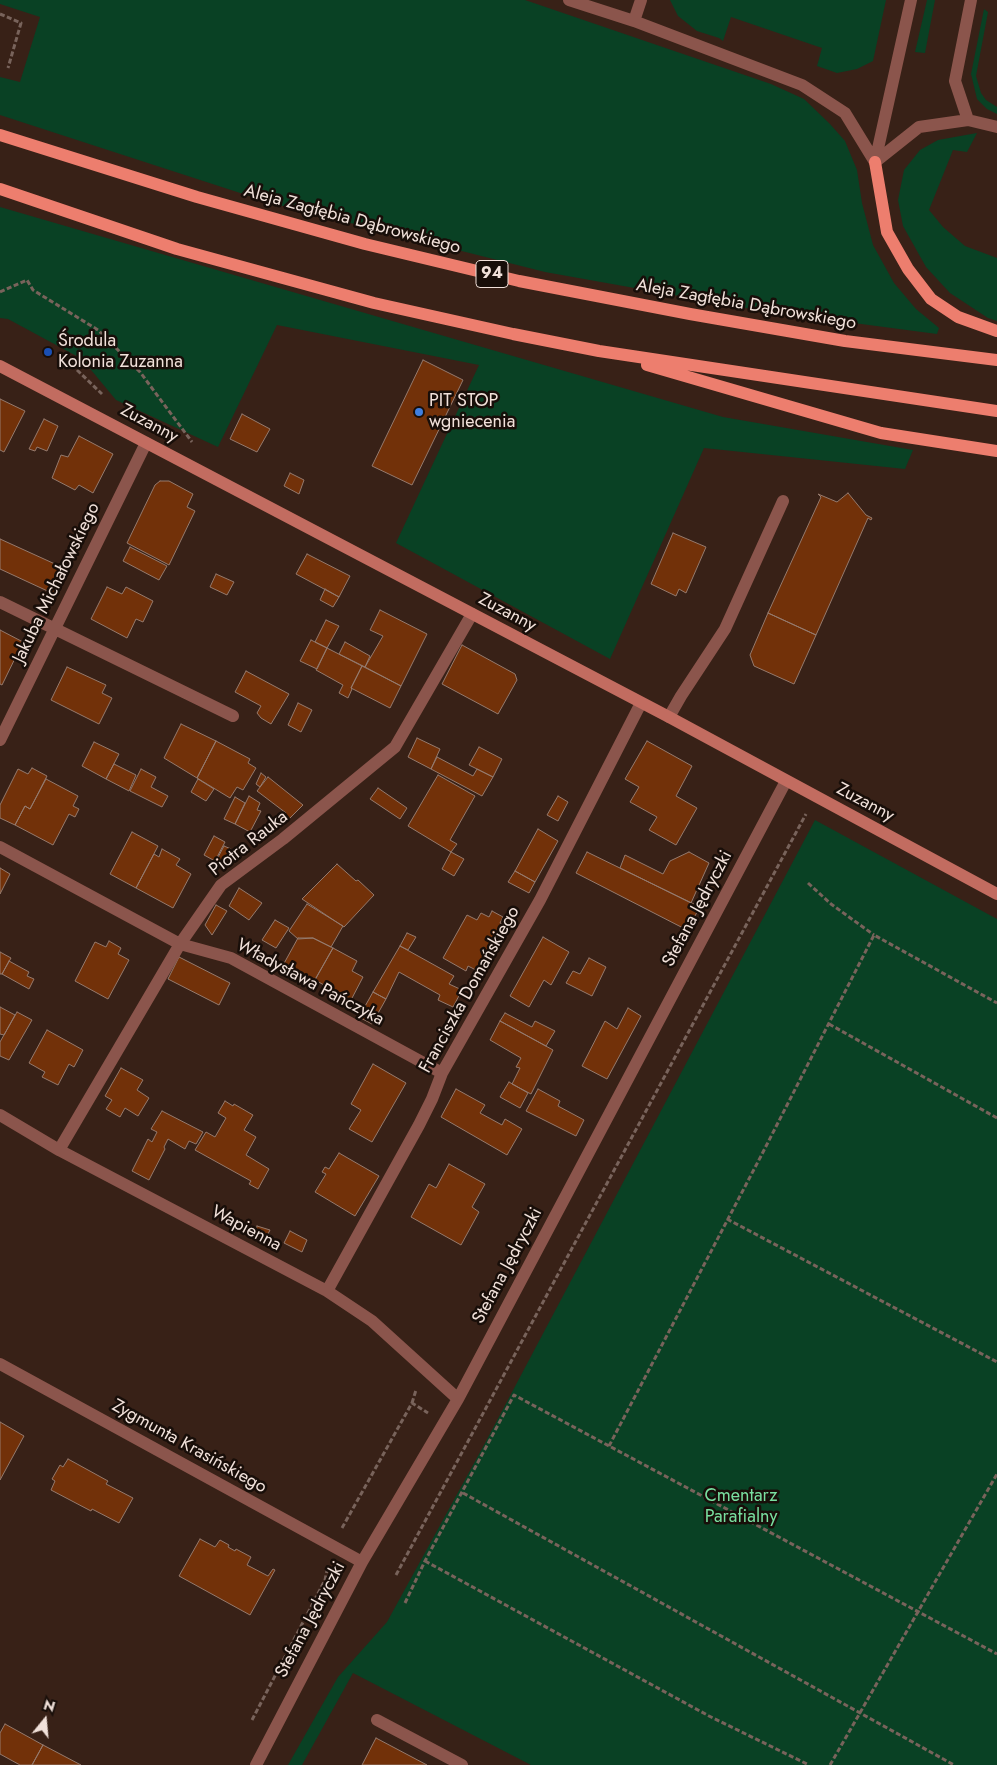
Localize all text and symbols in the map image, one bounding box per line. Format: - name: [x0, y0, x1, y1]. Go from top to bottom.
- street label: Aleja Zagłębia Dąbrowskiego: [241, 181, 463, 259]
- road number: 94: [476, 260, 508, 288]
- street label: Aleja Zagłębia Dąbrowskiego: [634, 275, 858, 335]
- place label: Środula Kolonia Zuzanna: [58, 331, 183, 374]
- marker: Środula Kolonia Zuzanna: [42, 346, 54, 358]
- place label: PIT STOP wgniecenia: [429, 391, 515, 434]
- street label: Zuzanny: [116, 400, 182, 448]
- marker: PIT STOP wgniecenia: [413, 406, 425, 418]
- street label: Jakuba Michałowskiego: [9, 499, 105, 667]
- street label: Zuzanny: [474, 589, 540, 637]
- street label: Zuzanny: [832, 779, 898, 827]
- street label: Piotra Rauka: [205, 807, 293, 881]
- street label: Stefana Jędryczki: [658, 847, 738, 971]
- street label: Franciszka Domańskiego: [415, 903, 525, 1077]
- street label: Władysława Pańczyka: [232, 935, 388, 1031]
- street label: Wapienna: [207, 1202, 285, 1256]
- street label: Stefana Jędryczki: [468, 1204, 548, 1328]
- street label: Zygmunta Krasińskiego: [108, 1395, 270, 1499]
- park label: Cmentarz Parafialny: [704, 1486, 778, 1528]
- street label: Stefana Jędryczki: [271, 1558, 351, 1682]
- text: N: [41, 1694, 58, 1717]
- north arrow: [20, 1695, 70, 1745]

